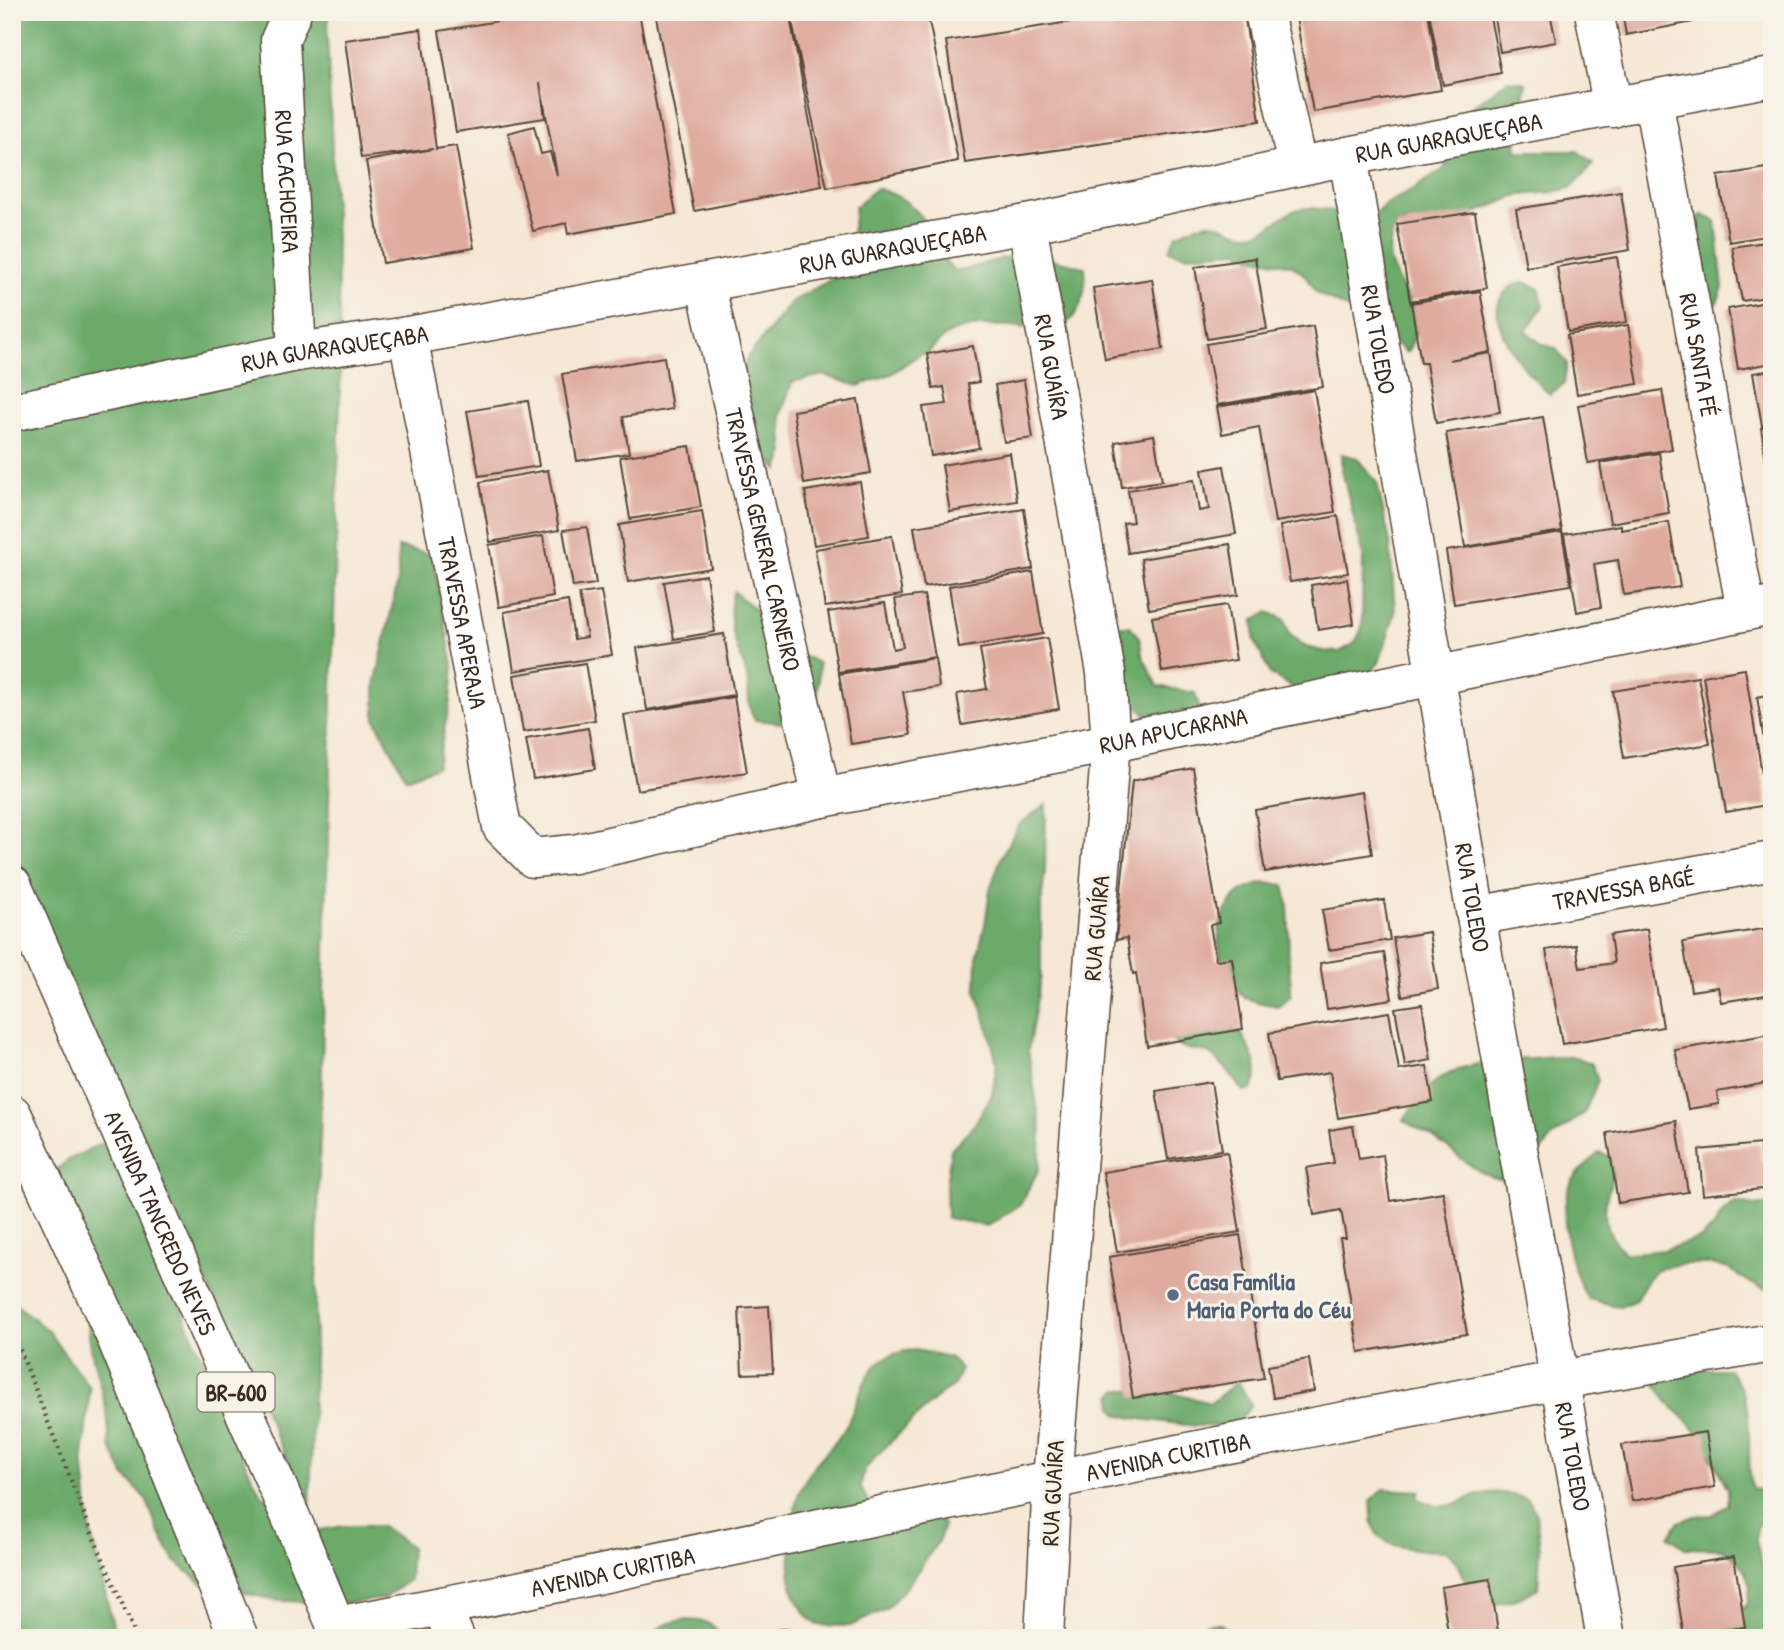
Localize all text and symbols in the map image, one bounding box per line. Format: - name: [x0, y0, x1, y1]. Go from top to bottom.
- street label: RUA GUARAQUEÇABA: [1353, 104, 1545, 170]
- street label: RUA CACHOEIRA: [268, 109, 308, 254]
- street label: RUA GUARAQUEÇABA: [797, 216, 989, 281]
- street label: RUA TOLEDO: [1354, 282, 1404, 396]
- street label: RUA SANTA FÉ: [1672, 290, 1726, 420]
- street label: RUA GUAÍRA: [1027, 312, 1077, 422]
- street label: RUA GUARAQUEÇABA: [238, 317, 431, 379]
- street label: TRAVESSA GENERAL CARNEIRO: [718, 405, 809, 674]
- street label: TRAVESSA APERAJA: [431, 534, 495, 712]
- street label: RUA APUCARANA: [1097, 699, 1250, 761]
- street label: RUA TOLEDO: [1448, 841, 1498, 955]
- street label: TRAVESSA BAGÉ: [1550, 860, 1697, 917]
- street label: RUA GUAÍRA: [1075, 874, 1117, 982]
- street label: AVENIDA TANCREDO NEVES: [97, 1105, 224, 1340]
- place label: Casa Família Maria Porta do Céu: [1187, 1265, 1351, 1325]
- marker: Casa Família Maria Porta do Céu: [1165, 1287, 1181, 1303]
- road number: BR-600: [198, 1372, 274, 1412]
- street label: RUA TOLEDO: [1548, 1400, 1599, 1514]
- street label: AVENIDA CURITIBA: [1083, 1424, 1253, 1488]
- street label: RUA GUAÍRA: [1033, 1439, 1071, 1547]
- street label: AVENIDA CURITIBA: [528, 1539, 698, 1604]

